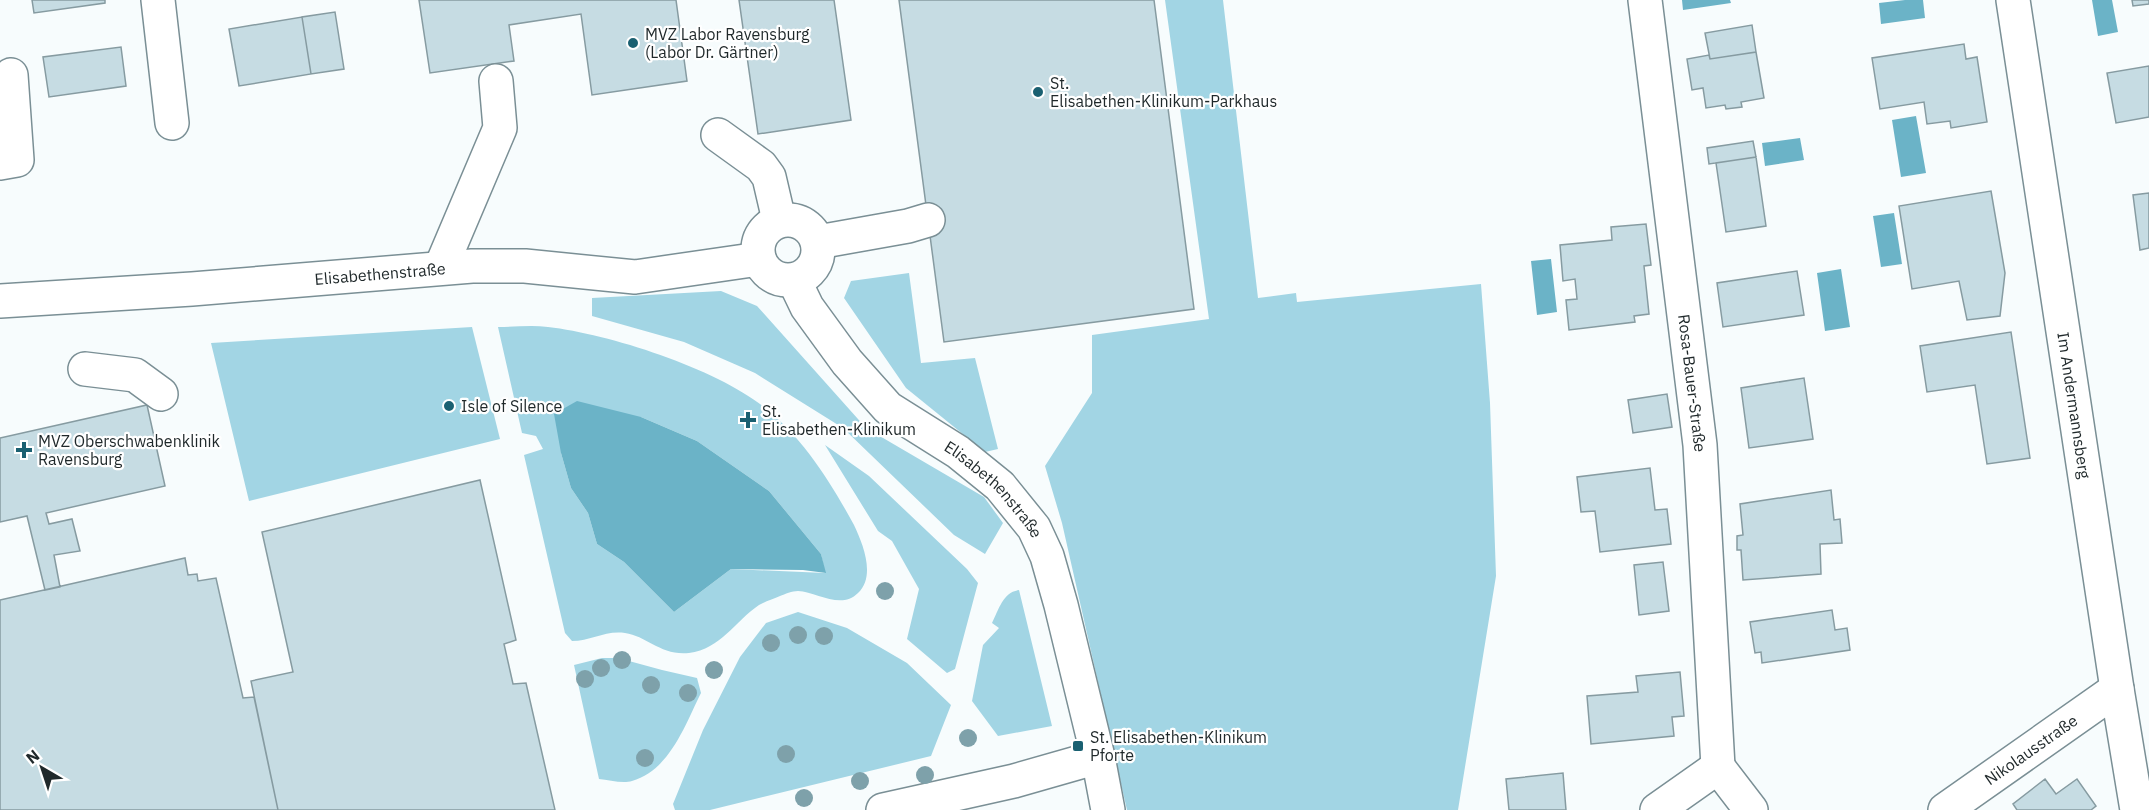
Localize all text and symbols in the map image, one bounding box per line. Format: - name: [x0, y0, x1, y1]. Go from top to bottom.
- place label: MVZ Labor Ravensburg (Labor Dr. Gärtner): [645, 24, 810, 62]
- marker: MVZ Labor Ravensburg (Labor Dr. Gärtner): [626, 36, 640, 50]
- place label: St. Elisabethen-Klinikum-Parkhaus: [1050, 73, 1277, 111]
- marker: St. Elisabethen-Klinikum-Parkhaus: [1031, 85, 1045, 99]
- street label: Elisabethenstraße: [314, 258, 447, 289]
- street label: Rosa-Bauer-Straße: [1674, 313, 1710, 453]
- street label: Im Andermannsberg: [2053, 331, 2095, 481]
- place label: Isle of Silence: [461, 396, 562, 416]
- marker: Isle of Silence: [442, 399, 456, 413]
- place label: St. Elisabethen-Klinikum: [762, 401, 916, 439]
- marker: St. Elisabethen-Klinikum: [739, 411, 757, 429]
- place label: MVZ Oberschwabenklinik Ravensburg: [38, 431, 221, 469]
- street label: Elisabethenstraße: [941, 436, 1047, 541]
- marker: MVZ Oberschwabenklinik Ravensburg: [15, 441, 33, 459]
- street label: Nikolausstraße: [1981, 710, 2081, 789]
- place label: St. Elisabethen-Klinikum Pforte: [1090, 727, 1267, 765]
- north arrow: [12, 738, 72, 798]
- marker: St. Elisabethen-Klinikum Pforte: [1071, 739, 1085, 753]
- text: N: [22, 745, 43, 768]

